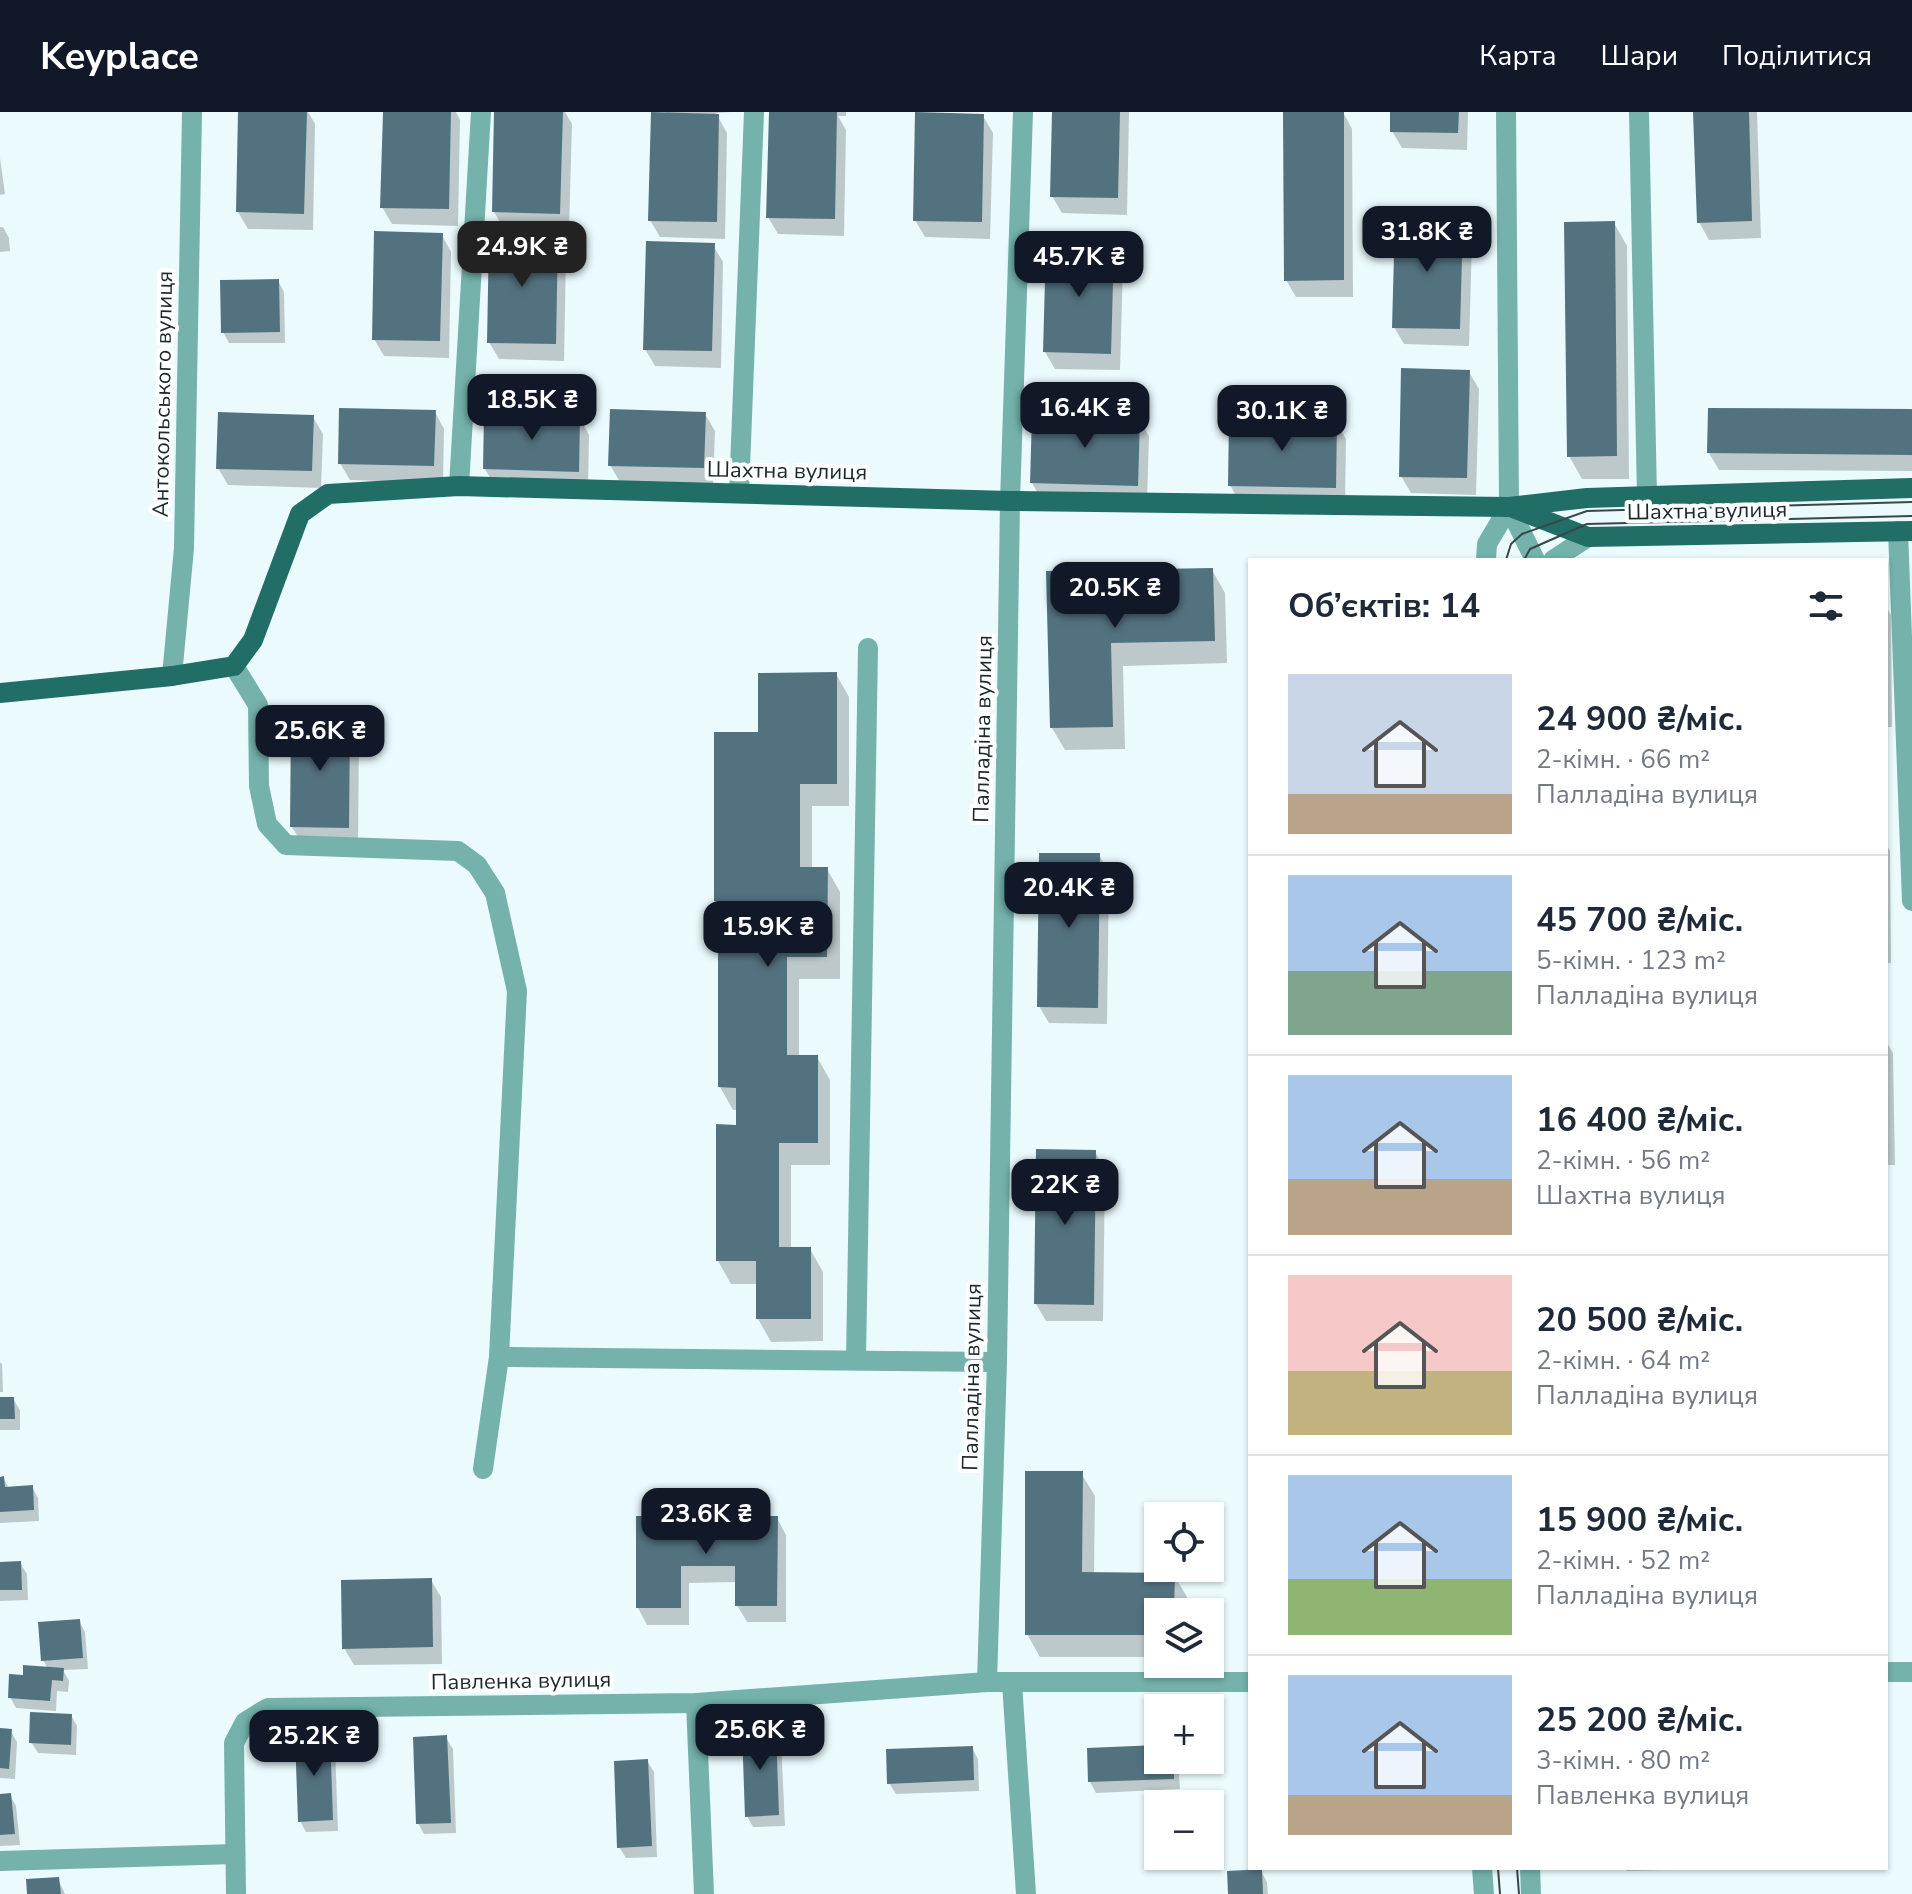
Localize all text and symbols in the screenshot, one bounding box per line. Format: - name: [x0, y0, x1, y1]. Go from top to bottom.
- text: Keyplace: [40, 31, 199, 82]
- text: Карта: [1479, 37, 1557, 75]
- text: Шари: [1601, 37, 1678, 75]
- text: Поділитися: [1722, 37, 1872, 75]
- pin: 31.8K ₴: [1353, 206, 1501, 274]
- text: 31.8K ₴: [1380, 214, 1474, 249]
- pin: 24.9K ₴: [448, 221, 596, 289]
- text: 24.9K ₴: [475, 229, 569, 264]
- pin: 45.7K ₴: [1005, 231, 1153, 299]
- text: 45.7K ₴: [1032, 239, 1126, 274]
- street label: Антокольського вулиця: [146, 270, 180, 518]
- pin: 18.5K ₴: [458, 374, 606, 442]
- text: 18.5K ₴: [485, 382, 579, 417]
- pin: 16.4K ₴: [1011, 382, 1159, 450]
- pin: 30.1K ₴: [1208, 385, 1356, 453]
- text: 16.4K ₴: [1038, 390, 1132, 425]
- text: 30.1K ₴: [1235, 393, 1329, 428]
- street label: Шахтна вулиця: [707, 455, 867, 487]
- street label: Шахтна вулиця: [1627, 495, 1787, 527]
- pin: 20.5K ₴: [1041, 562, 1189, 630]
- text: 20.5K ₴: [1068, 570, 1162, 605]
- text: Об’єктів: 14: [1288, 583, 1480, 629]
- icon: filters: [1804, 584, 1848, 628]
- street label: Палладіна вулиця: [966, 635, 1000, 823]
- text: 24 900 ₴/міс.: [1536, 696, 1743, 742]
- pin: 25.6K ₴: [246, 705, 394, 773]
- icon: home: [1352, 706, 1448, 802]
- text: 25.6K ₴: [273, 713, 367, 748]
- text: 2-кімн. · 66 m²: [1536, 742, 1710, 777]
- text: Палладіна вулиця: [1536, 777, 1758, 812]
- pin: 20.4K ₴: [995, 862, 1143, 930]
- text: 20.4K ₴: [1022, 870, 1116, 905]
- text: 45 700 ₴/міс.: [1536, 897, 1743, 943]
- pin: 15.9K ₴: [694, 901, 842, 969]
- icon: home: [1352, 907, 1448, 1003]
- text: 15.9K ₴: [721, 909, 815, 944]
- text: 5-кімн. · 123 m²: [1536, 943, 1726, 978]
- text: Палладіна вулиця: [1536, 978, 1758, 1013]
- text: 16 400 ₴/міс.: [1536, 1097, 1743, 1143]
- icon: home: [1352, 1107, 1448, 1203]
- text: 2-кімн. · 56 m²: [1536, 1143, 1710, 1178]
- pin: 22K ₴: [1009, 1159, 1121, 1227]
- text: 22K ₴: [1029, 1167, 1101, 1202]
- text: Шахтна вулиця: [1536, 1178, 1726, 1213]
- street label: Палладіна вулиця: [955, 1283, 989, 1471]
- text: 20 500 ₴/міс.: [1536, 1297, 1743, 1343]
- icon: home: [1352, 1307, 1448, 1403]
- text: 2-кімн. · 64 m²: [1536, 1343, 1710, 1378]
- text: Палладіна вулиця: [1536, 1378, 1758, 1413]
- pin: 23.6K ₴: [632, 1488, 780, 1556]
- text: 23.6K ₴: [659, 1496, 753, 1531]
- text: 15 900 ₴/міс.: [1536, 1497, 1743, 1543]
- map controls: [1144, 1502, 1224, 1870]
- button: locate: [1144, 1502, 1224, 1582]
- icon: home: [1352, 1507, 1448, 1603]
- text: 2-кімн. · 52 m²: [1536, 1543, 1710, 1578]
- text: Палладіна вулиця: [1536, 1578, 1758, 1613]
- button: layers: [1144, 1598, 1224, 1678]
- street label: Павленка вулиця: [431, 1664, 611, 1698]
- button: +: [1144, 1694, 1224, 1774]
- text: 25 200 ₴/міс.: [1536, 1697, 1743, 1743]
- pin: 25.6K ₴: [686, 1704, 834, 1772]
- icon: home: [1352, 1707, 1448, 1803]
- pin: 25.2K ₴: [240, 1710, 388, 1778]
- text: 25.6K ₴: [713, 1712, 807, 1747]
- text: 25.2K ₴: [267, 1718, 361, 1753]
- text: 3-кімн. · 80 m²: [1536, 1743, 1710, 1778]
- text: Павленка вулиця: [1536, 1778, 1749, 1813]
- button: −: [1144, 1790, 1224, 1870]

